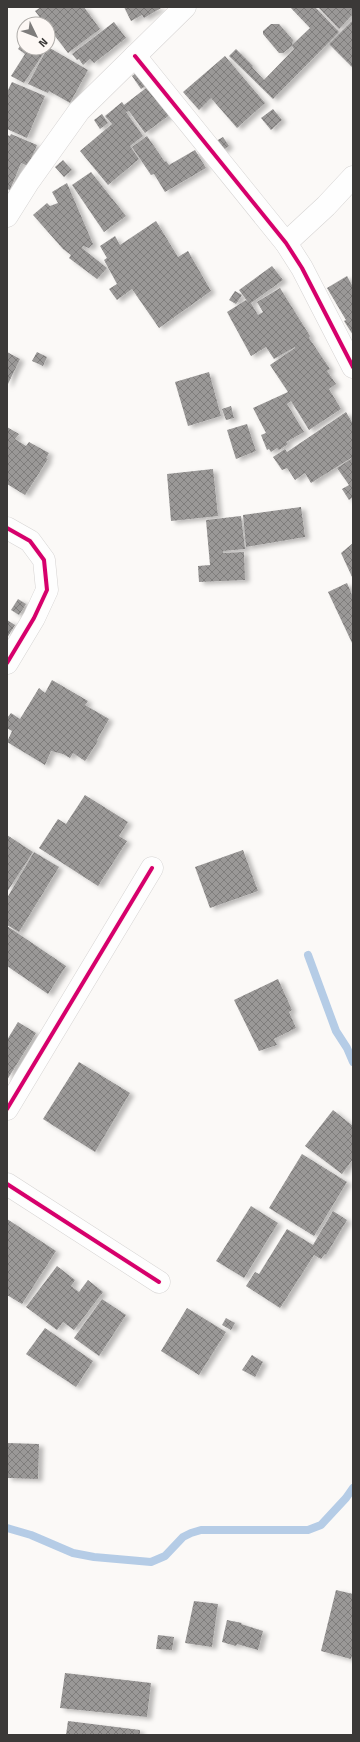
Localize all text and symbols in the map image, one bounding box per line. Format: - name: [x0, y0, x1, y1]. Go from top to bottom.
- north arrow: [16, 16, 56, 56]
- text: N: [35, 35, 52, 51]

